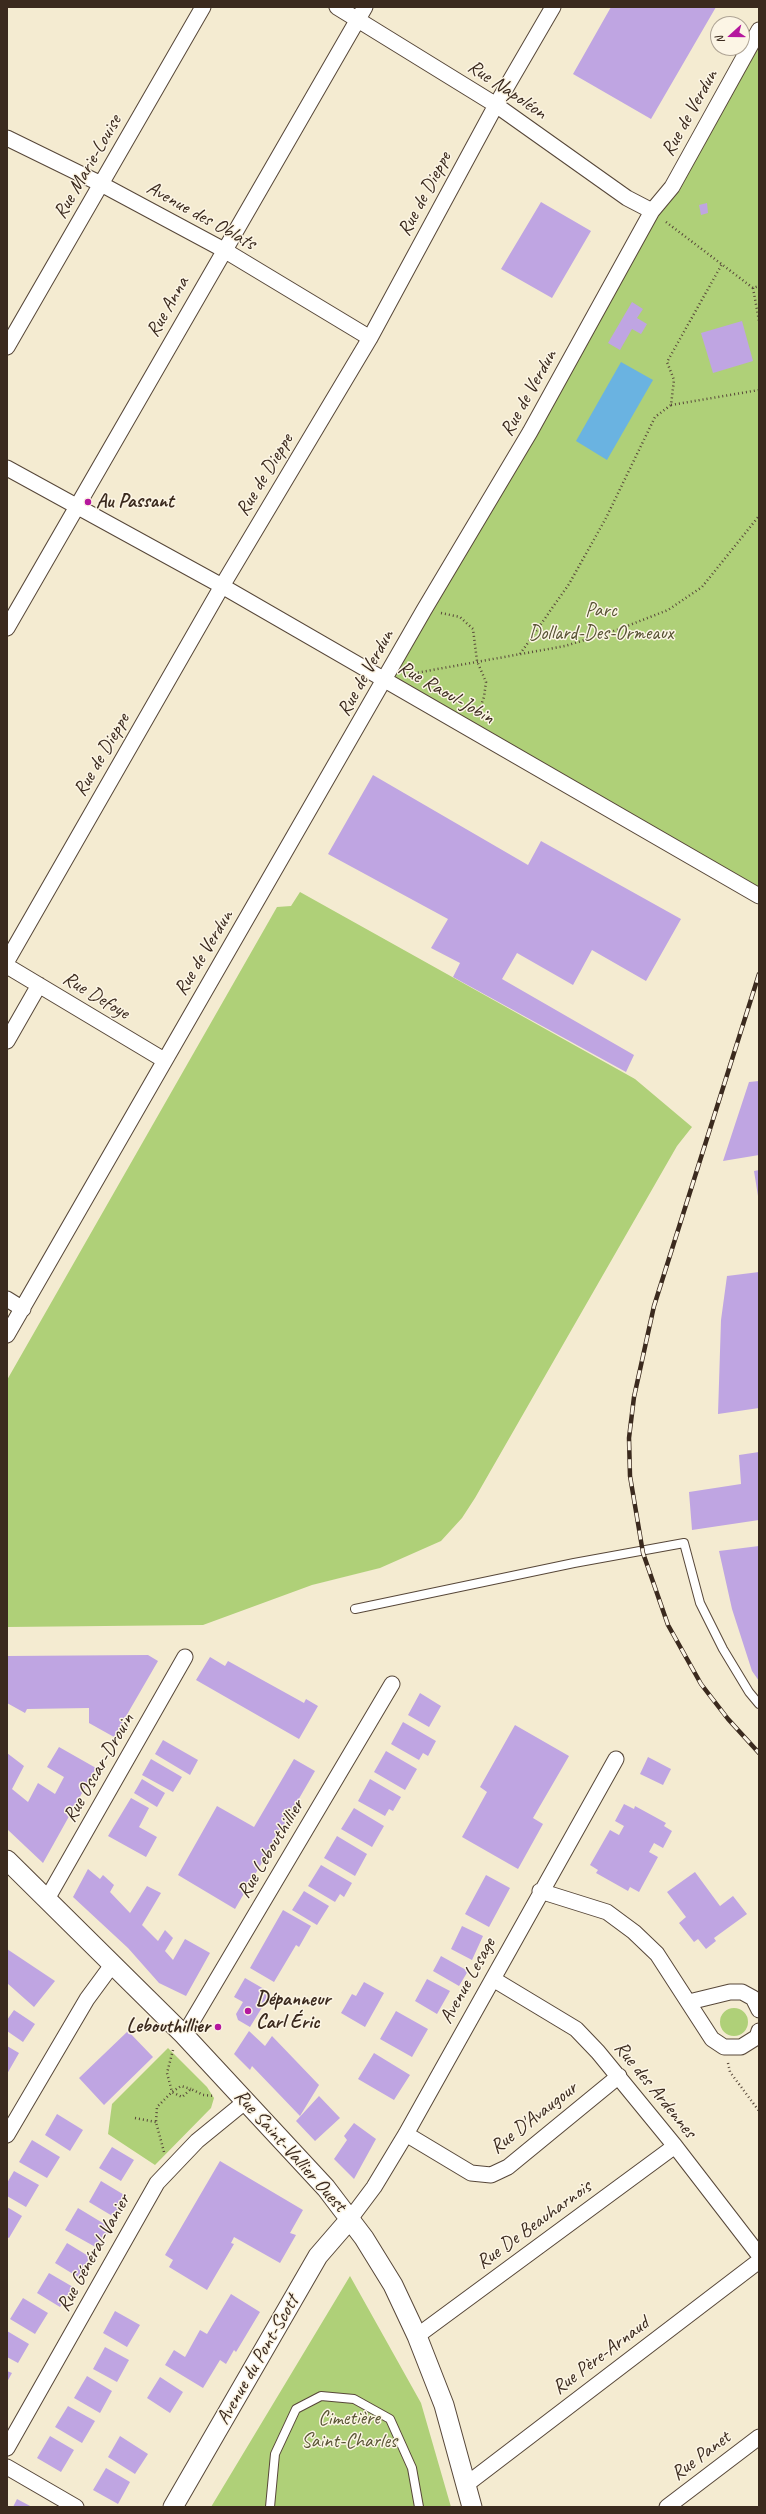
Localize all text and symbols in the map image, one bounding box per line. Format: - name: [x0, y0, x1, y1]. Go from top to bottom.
- north arrow: [710, 16, 750, 56]
- text: N: [712, 34, 727, 46]
- street label: Rue Napoléon: [463, 55, 551, 125]
- street label: Rue de Verdun: [656, 66, 724, 160]
- street label: Rue Marie-Louise: [49, 111, 127, 223]
- street label: Rue de Dieppe: [393, 148, 457, 240]
- street label: Avenue des Oblats: [142, 176, 260, 256]
- street label: Rue Anna: [141, 273, 195, 341]
- street label: Rue de Verdun: [495, 346, 563, 440]
- street label: Rue de Dieppe: [231, 429, 299, 521]
- place label: Au Passant: [96, 490, 174, 514]
- marker: Au Passant: [83, 497, 93, 507]
- park label: Parc Dollard-Des-Ormeaux: [529, 599, 673, 646]
- street label: Rue de Verdun: [332, 626, 400, 720]
- street label: Rue Raoul-Jobin: [394, 656, 498, 730]
- street label: Rue de Dieppe: [69, 709, 135, 801]
- street label: Rue de Verdun: [169, 906, 239, 1000]
- street label: Rue Defoye: [58, 967, 134, 1025]
- street label: Rue Oscar-Drouin: [58, 1709, 140, 1827]
- street label: Rue Lebouthillier: [232, 1795, 310, 1903]
- street label: Avenue Lesage: [435, 1934, 501, 2028]
- place label: Dépanneur Carl Éric: [256, 1988, 330, 2035]
- marker: Dépanneur Carl Éric: [243, 2006, 253, 2016]
- place label: Lebouthillier: [127, 2015, 210, 2039]
- marker: Lebouthillier: [213, 2022, 223, 2032]
- street label: Rue des Ardennes: [609, 2037, 701, 2143]
- street label: Rue D'Avaugour: [486, 2077, 582, 2159]
- street label: Rue Saint-Vallier Ouest: [229, 2085, 351, 2217]
- street label: Rue De Beauharnois: [472, 2175, 596, 2275]
- street label: Rue Général-Vanier: [52, 2190, 136, 2316]
- street label: Avenue du Pont-Scott: [211, 2291, 305, 2429]
- street label: Rue Père-Arnaud: [548, 2312, 654, 2400]
- park label: Cimetière Saint-Charles: [301, 2407, 397, 2454]
- street label: Rue Panet: [667, 2426, 735, 2486]

